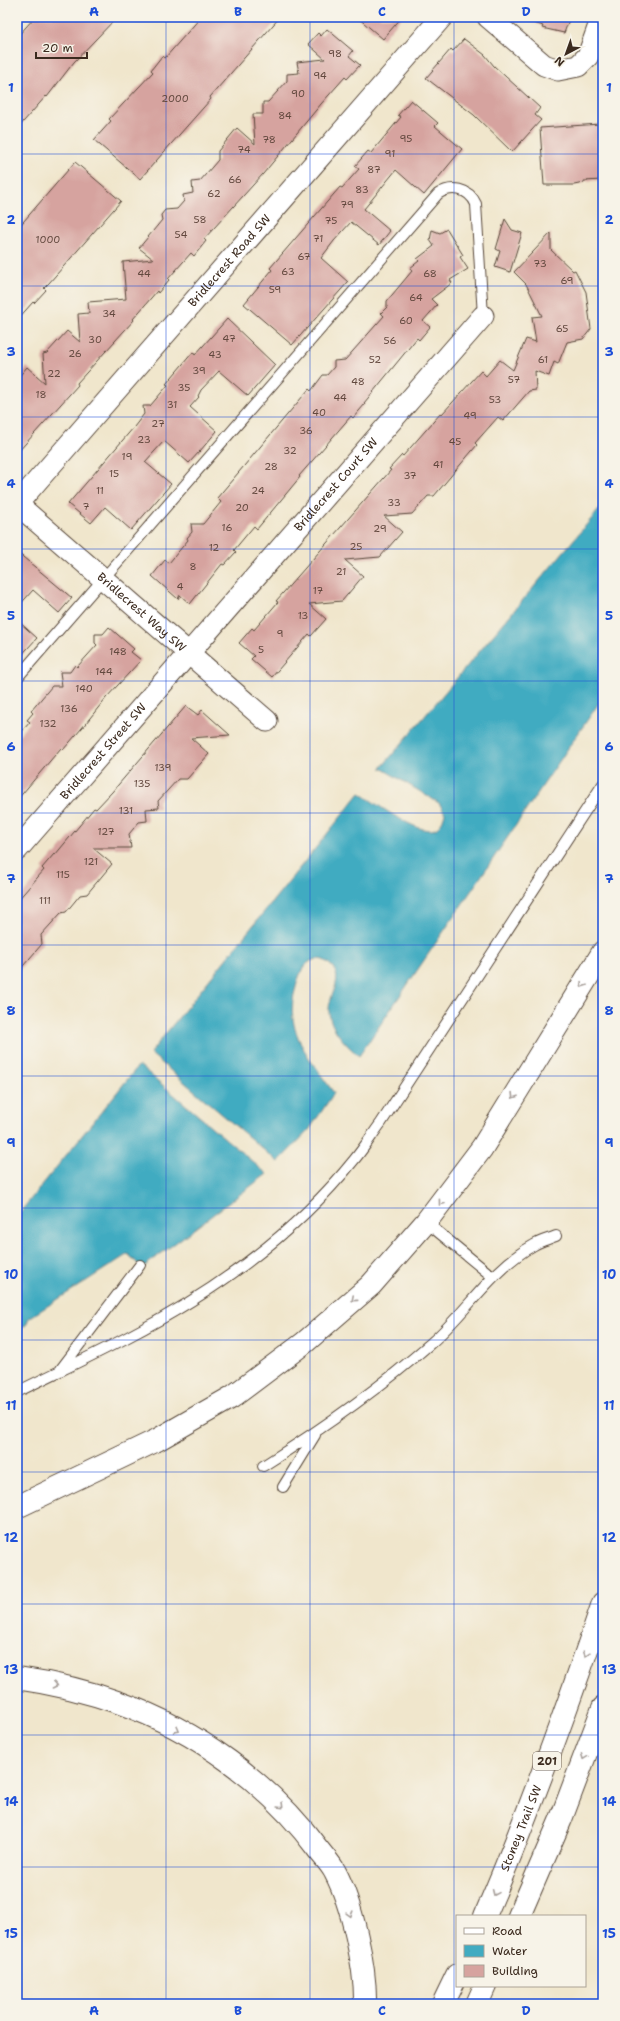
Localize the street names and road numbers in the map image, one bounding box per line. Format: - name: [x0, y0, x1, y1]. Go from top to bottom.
- street label: Bridlecrest Road SW: [184, 211, 274, 310]
- street label: Bridlecrest Court SW: [290, 434, 381, 535]
- street label: Bridlecrest Way SW: [94, 569, 190, 655]
- street label: Bridlecrest Street SW: [57, 700, 150, 803]
- road number: 201: [533, 1752, 561, 1770]
- street label: Stoney Trail SW: [497, 1783, 545, 1874]

